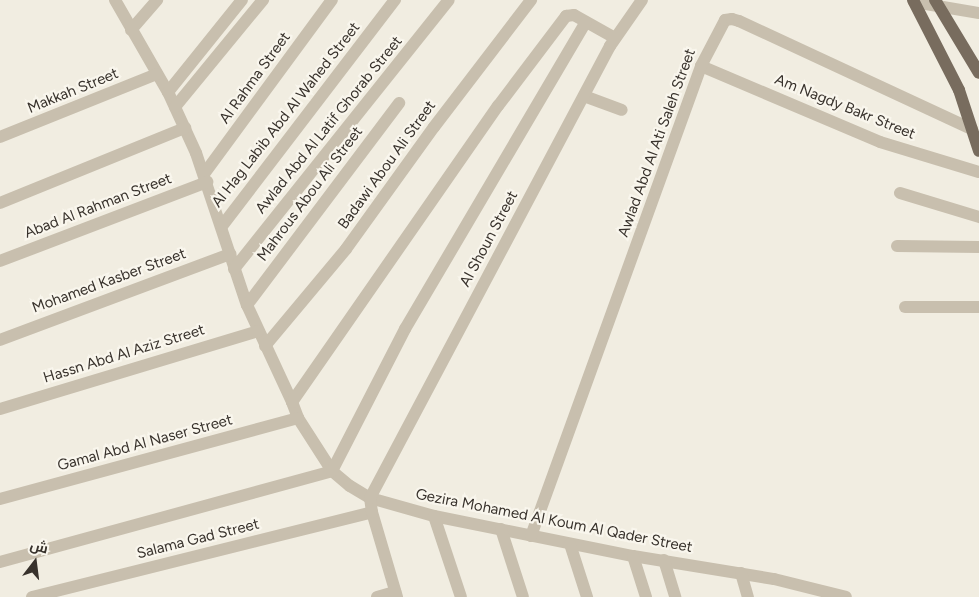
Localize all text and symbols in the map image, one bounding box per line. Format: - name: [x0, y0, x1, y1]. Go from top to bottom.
- street label: Al Hag Labib Abd Al Wahed Street: [208, 19, 364, 211]
- street label: Al Rahma Street: [216, 29, 294, 127]
- street label: Awlad Abd Al Latif Ghorab Street: [252, 33, 406, 217]
- street label: Awlad Abd Al Ati Saleh Street: [614, 46, 700, 240]
- street label: Makkah Street: [25, 65, 121, 117]
- street label: Am Nagdy Bakr Street: [772, 71, 918, 143]
- street label: Badawi Abou Ali Street: [334, 97, 440, 233]
- street label: Mahrous Abou Ali Street: [253, 123, 367, 265]
- street label: Abad Al Rahman Street: [22, 170, 174, 242]
- street label: Al Shoun Street: [456, 188, 522, 290]
- street label: Mohamed Kasber Street: [30, 245, 188, 317]
- street label: Hassn Abd Al Aziz Street: [41, 321, 207, 387]
- street label: Gamal Abd Al Naser Street: [56, 411, 234, 475]
- street label: Gezira Mohamed Al Koum Al Qader Street: [414, 485, 694, 557]
- street label: Salama Gad Street: [135, 515, 261, 563]
- text: ش: [28, 536, 50, 558]
- north arrow: [10, 537, 60, 587]

